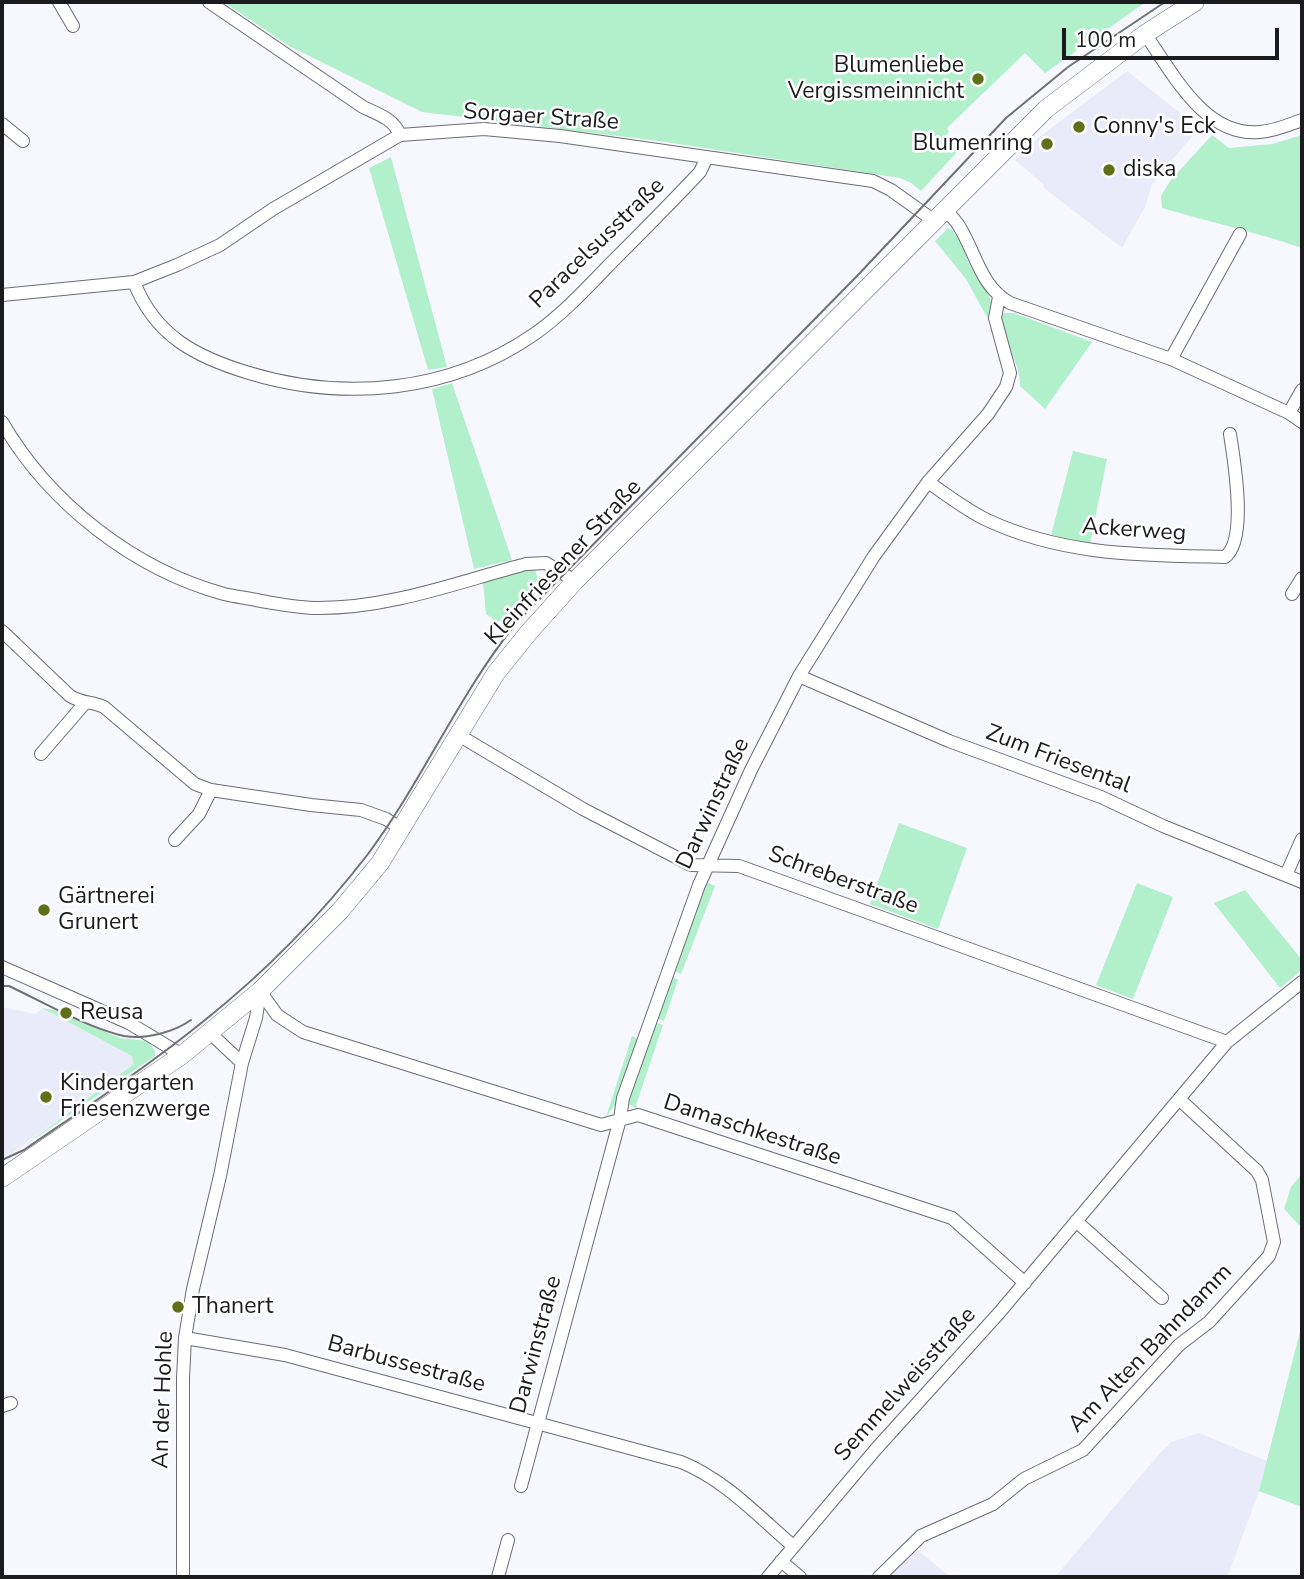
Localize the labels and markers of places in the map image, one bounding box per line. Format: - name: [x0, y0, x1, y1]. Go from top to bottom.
- place label: Blumenliebe Vergissmeinnicht: [788, 52, 964, 106]
- marker: Blumenliebe Vergissmeinnicht: [970, 71, 986, 87]
- place label: Conny's Eck: [1093, 113, 1216, 141]
- marker: Conny's Eck: [1071, 119, 1087, 135]
- place label: Blumenring: [913, 130, 1033, 158]
- marker: Blumenring: [1039, 136, 1055, 152]
- place label: diska: [1123, 156, 1176, 184]
- marker: diska: [1101, 162, 1117, 178]
- place label: Gärtnerei Grunert: [58, 883, 155, 937]
- marker: Gärtnerei Grunert: [36, 902, 52, 918]
- place label: Reusa: [80, 999, 144, 1027]
- marker: Reusa: [58, 1005, 74, 1021]
- place label: Kindergarten Friesenzwerge: [60, 1070, 210, 1124]
- marker: Kindergarten Friesenzwerge: [38, 1089, 54, 1105]
- place label: Thanert: [192, 1293, 273, 1321]
- marker: Thanert: [170, 1299, 186, 1315]

